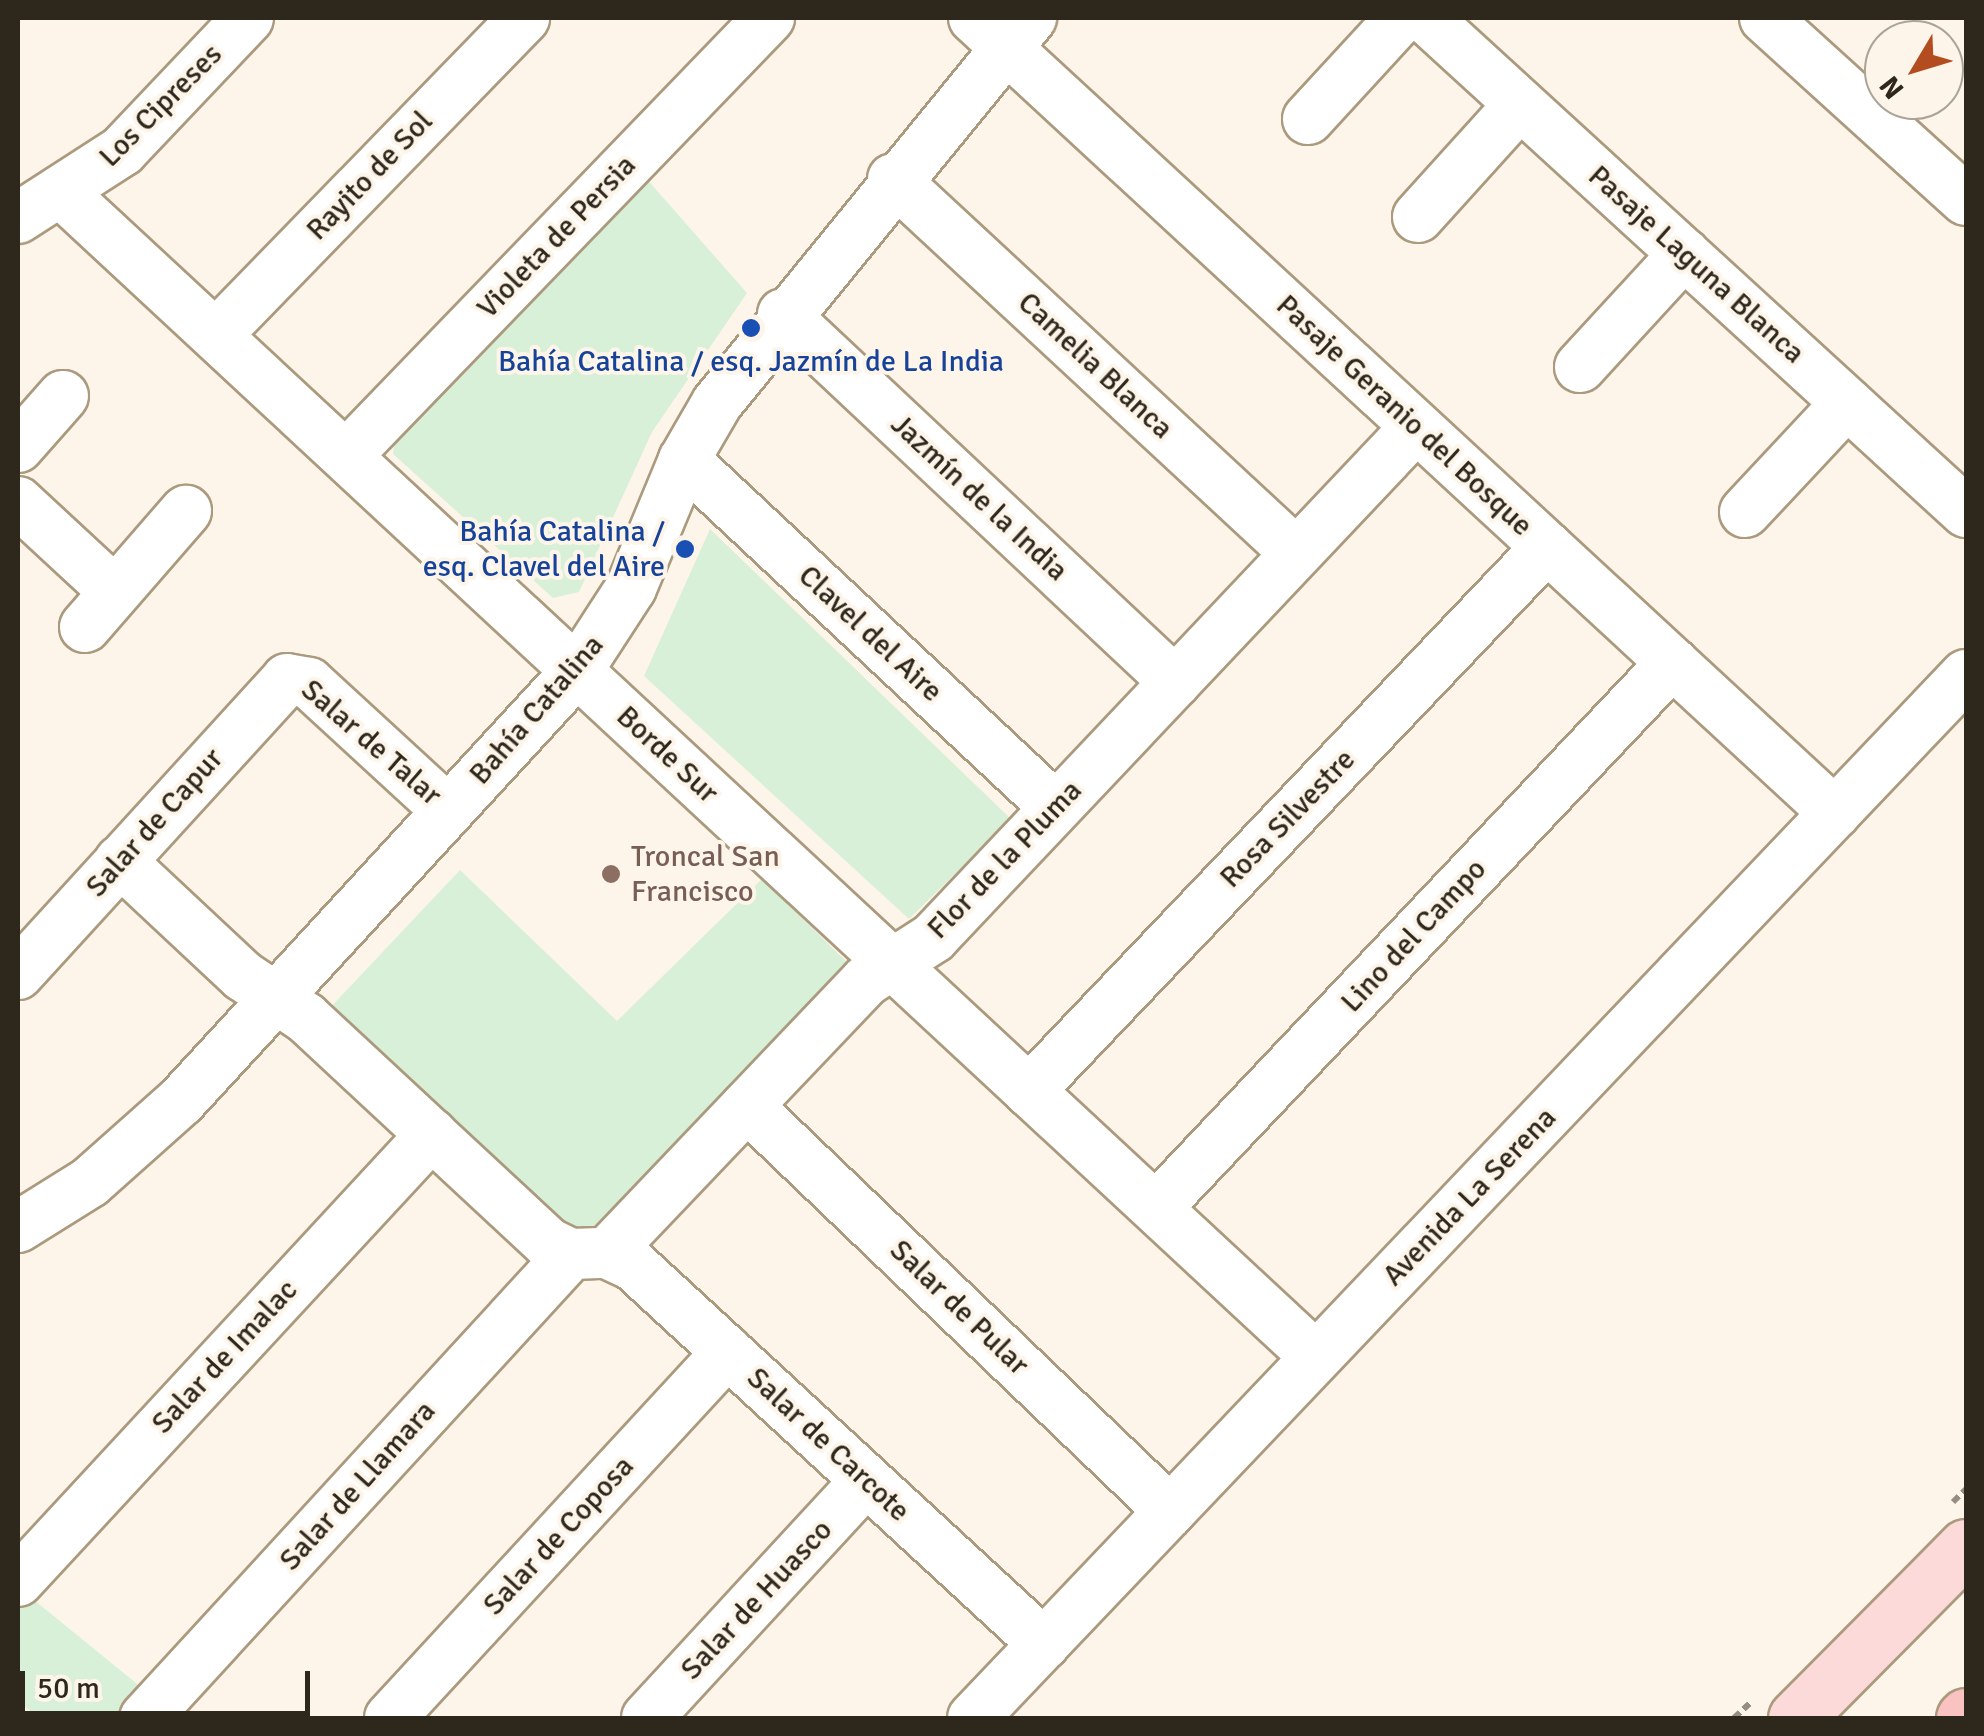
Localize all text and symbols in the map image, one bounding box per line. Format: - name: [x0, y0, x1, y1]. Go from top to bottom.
- north arrow: [1864, 20, 1964, 120]
- street label: Los Cipreses: [92, 37, 230, 175]
- text: N: [1873, 69, 1911, 105]
- street label: Rayito de Sol: [299, 104, 441, 248]
- street label: Violeta de Persia: [470, 148, 644, 326]
- street label: Pasaje Laguna Blanca: [1580, 158, 1812, 372]
- street label: Camelia Blanca: [1010, 285, 1180, 447]
- street label: Pasaje Geranio del Bosque: [1268, 288, 1540, 544]
- marker: Bahía Catalina / esq. Jazmín de La India: [740, 317, 762, 339]
- place label: Bahía Catalina / esq. Jazmín de La India: [498, 344, 1004, 380]
- street label: Jazmín de la India: [883, 407, 1075, 589]
- place label: Bahía Catalina / esq. Clavel del Aire: [423, 514, 665, 584]
- marker: Bahía Catalina / esq. Clavel del Aire: [674, 538, 696, 560]
- street label: Clavel del Aire: [791, 558, 949, 710]
- street label: Bahía Catalina: [462, 628, 612, 792]
- street label: Salar de Talar: [294, 672, 448, 814]
- street label: Borde Sur: [609, 699, 725, 811]
- street label: Salar de Capur: [79, 741, 231, 905]
- street label: Rosa Silvestre: [1213, 742, 1363, 896]
- street label: Flor de la Pluma: [920, 773, 1090, 947]
- place label: Troncal San Francisco: [631, 839, 780, 910]
- street label: Lino del Campo: [1334, 852, 1494, 1020]
- marker: Troncal San Francisco: [600, 863, 622, 885]
- street label: Avenida La Serena: [1376, 1100, 1564, 1294]
- street label: Salar de Pular: [882, 1233, 1036, 1383]
- street label: Salar de Imalac: [145, 1273, 305, 1441]
- street label: Salar de Carcote: [739, 1360, 917, 1530]
- street label: Salar de Llamara: [272, 1394, 444, 1578]
- street label: Salar de Coposa: [476, 1449, 642, 1623]
- street label: Salar de Huasco: [674, 1513, 840, 1687]
- scale bar: [25, 1651, 315, 1713]
- text: 50 m: [37, 1670, 100, 1707]

